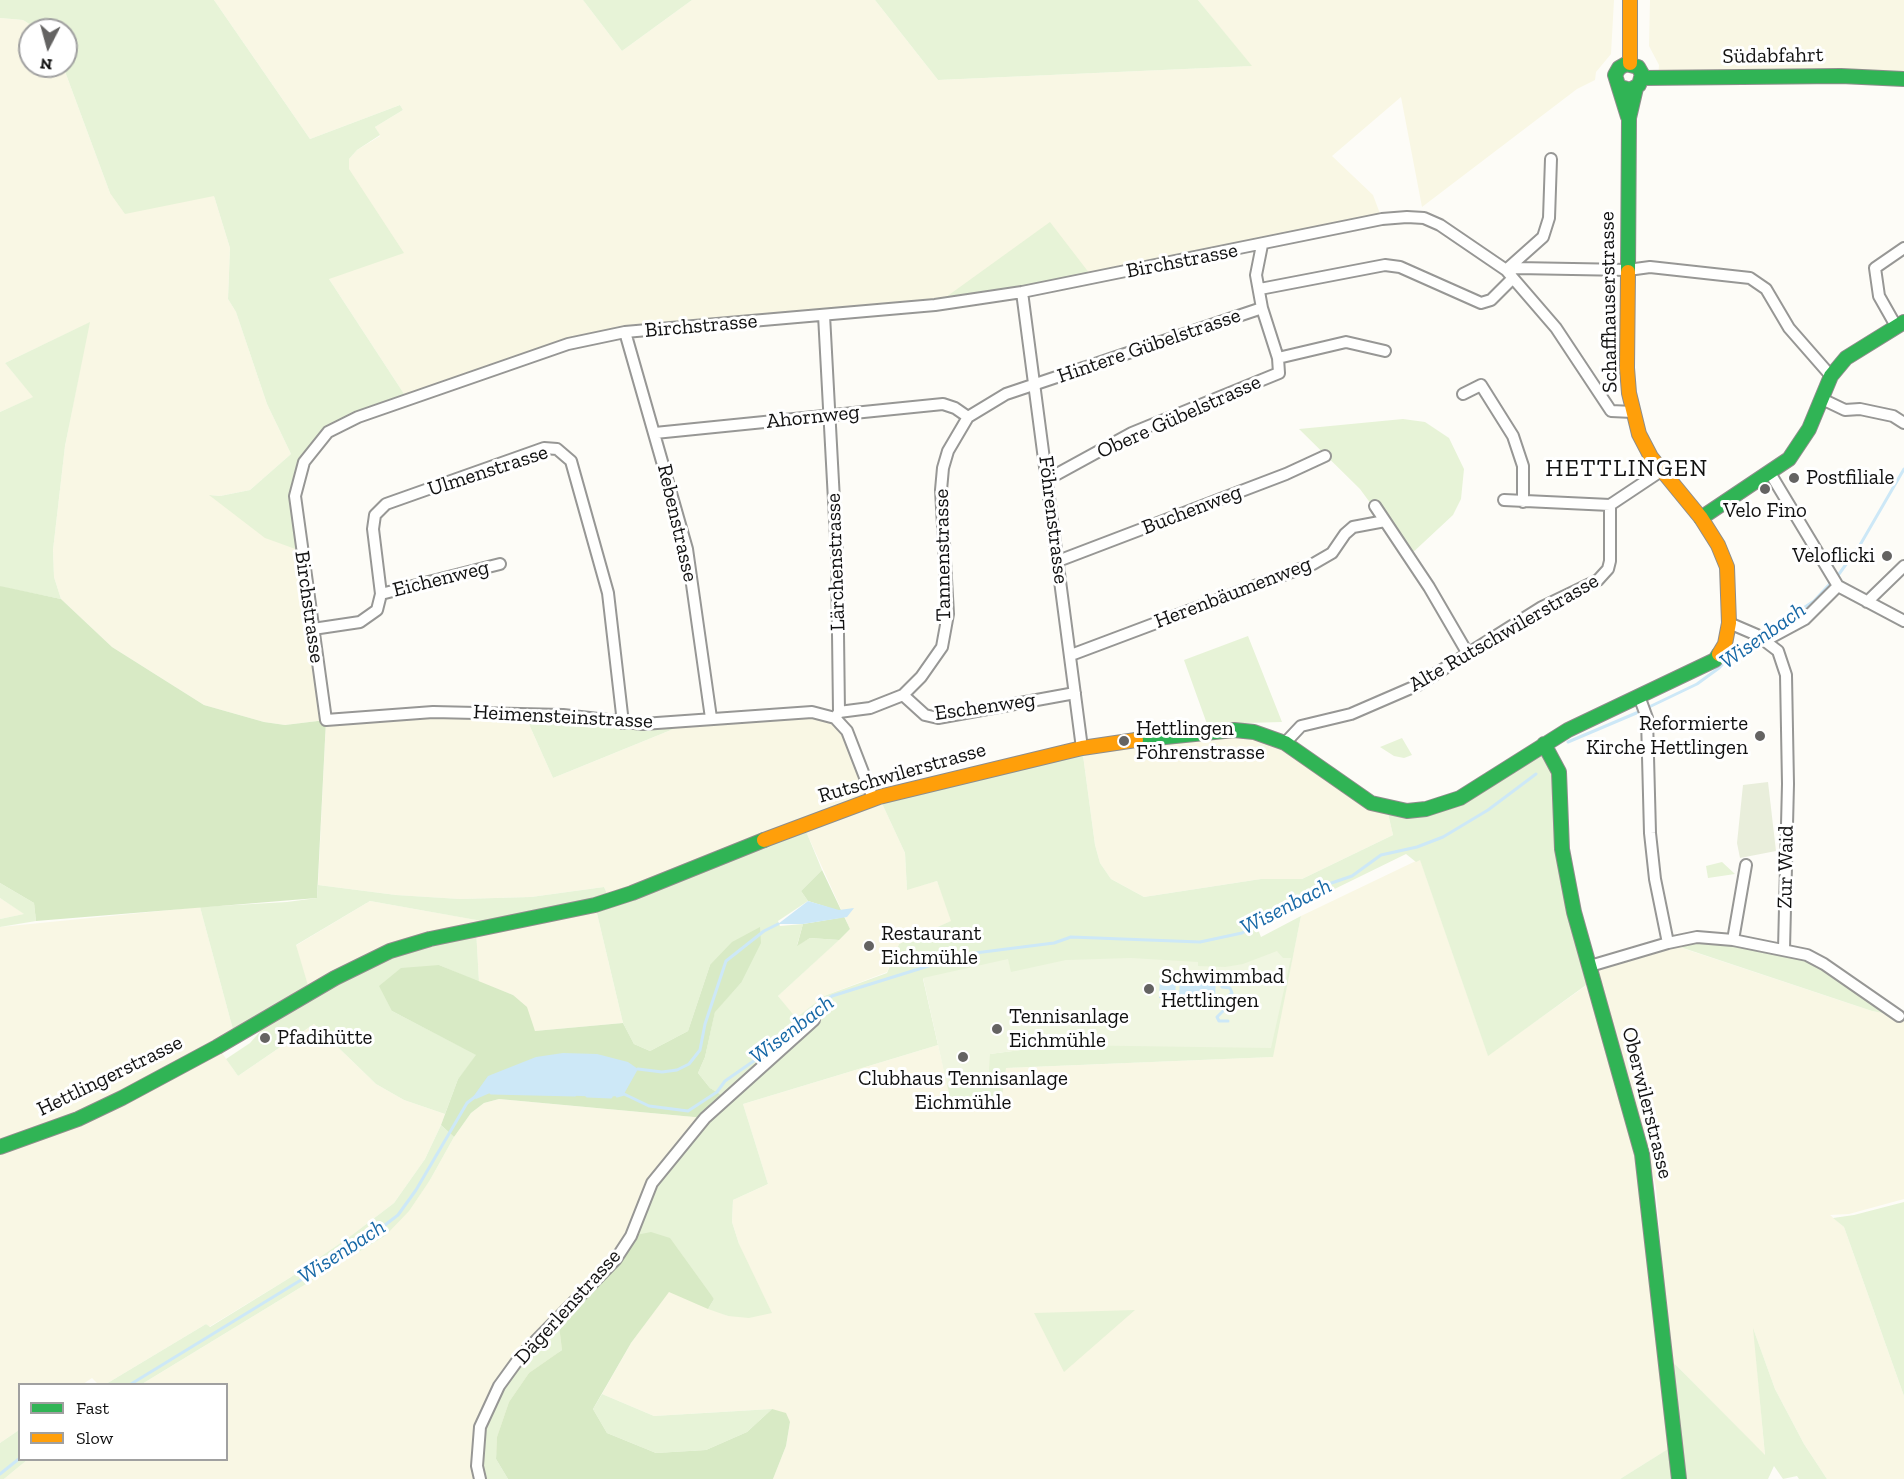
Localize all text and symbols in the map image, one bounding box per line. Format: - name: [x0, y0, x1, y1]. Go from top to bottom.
- north arrow: [18, 18, 78, 78]
- street label: Südabfahrt: [1722, 43, 1824, 69]
- text: N: [39, 54, 53, 74]
- street label: Schaffhauserstrasse: [1595, 211, 1623, 393]
- street label: Birchstrasse: [1124, 238, 1240, 284]
- street label: Hintere Gübelstrasse: [1054, 303, 1244, 389]
- street label: Birchstrasse: [644, 309, 758, 343]
- street label: Obere Gübelstrasse: [1093, 370, 1265, 464]
- street label: Ahornweg: [765, 400, 861, 434]
- street label: Ulmenstrasse: [425, 440, 551, 502]
- street label: Föhrenstrasse: [1033, 455, 1073, 585]
- district label: HETTLINGEN: [1545, 455, 1709, 483]
- street label: Rebenstrasse: [651, 462, 703, 584]
- place label: Postfiliale: [1806, 465, 1894, 491]
- marker: Postfiliale: [1787, 471, 1801, 485]
- street label: Buchenweg: [1139, 479, 1245, 541]
- marker: Velo Fino: [1758, 482, 1772, 496]
- street label: Tannenstrasse: [929, 488, 957, 622]
- street label: Lärchenstrasse: [821, 493, 851, 631]
- place label: Velo Fino: [1723, 498, 1807, 524]
- place label: Veloflicki: [1792, 543, 1875, 569]
- street label: Birchstrasse: [289, 549, 329, 665]
- marker: Veloflicki: [1880, 549, 1894, 563]
- street label: Herenbäumenweg: [1151, 551, 1315, 635]
- street label: Eichenweg: [390, 555, 492, 603]
- street label: Alte Rutschwilerstrasse: [1405, 568, 1603, 698]
- water label: Wisenbach: [1715, 597, 1811, 675]
- street label: Eschenweg: [933, 687, 1037, 727]
- street label: Heimensteinstrasse: [472, 700, 654, 734]
- place label: Reformierte Kirche Hettlingen: [1586, 711, 1748, 761]
- place label: Hettlingen Föhrenstrasse: [1136, 716, 1265, 766]
- marker: Reformierte Kirche Hettlingen: [1753, 729, 1767, 743]
- marker: Hettlingen Föhrenstrasse: [1117, 734, 1131, 748]
- street label: Rutschwilerstrasse: [815, 737, 989, 809]
- street label: Zur Waid: [1773, 825, 1799, 909]
- water label: Wisenbach: [1236, 873, 1336, 941]
- place label: Restaurant Eichmühle: [881, 921, 981, 971]
- marker: Restaurant Eichmühle: [862, 939, 876, 953]
- place label: Schwimmbad Hettlingen: [1161, 964, 1284, 1014]
- marker: Schwimmbad Hettlingen: [1142, 982, 1156, 996]
- water label: Wisenbach: [745, 990, 839, 1070]
- place label: Tennisanlage Eichmühle: [1009, 1004, 1129, 1054]
- marker: Tennisanlage Eichmühle: [990, 1022, 1004, 1036]
- street label: Oberwilerstrasse: [1616, 1024, 1678, 1182]
- place label: Pfadihütte: [277, 1025, 372, 1051]
- street label: Hettlingerstrasse: [33, 1030, 187, 1122]
- marker: Pfadihütte: [258, 1031, 272, 1045]
- marker: Clubhaus Tennisanlage Eichmühle: [956, 1050, 970, 1064]
- place label: Clubhaus Tennisanlage Eichmühle: [858, 1066, 1068, 1116]
- water label: Wisenbach: [293, 1214, 391, 1290]
- street label: Dägerlenstrasse: [510, 1244, 626, 1370]
- legend: [18, 1383, 228, 1461]
- text: Fast: [76, 1397, 109, 1419]
- text: Slow: [76, 1427, 113, 1449]

